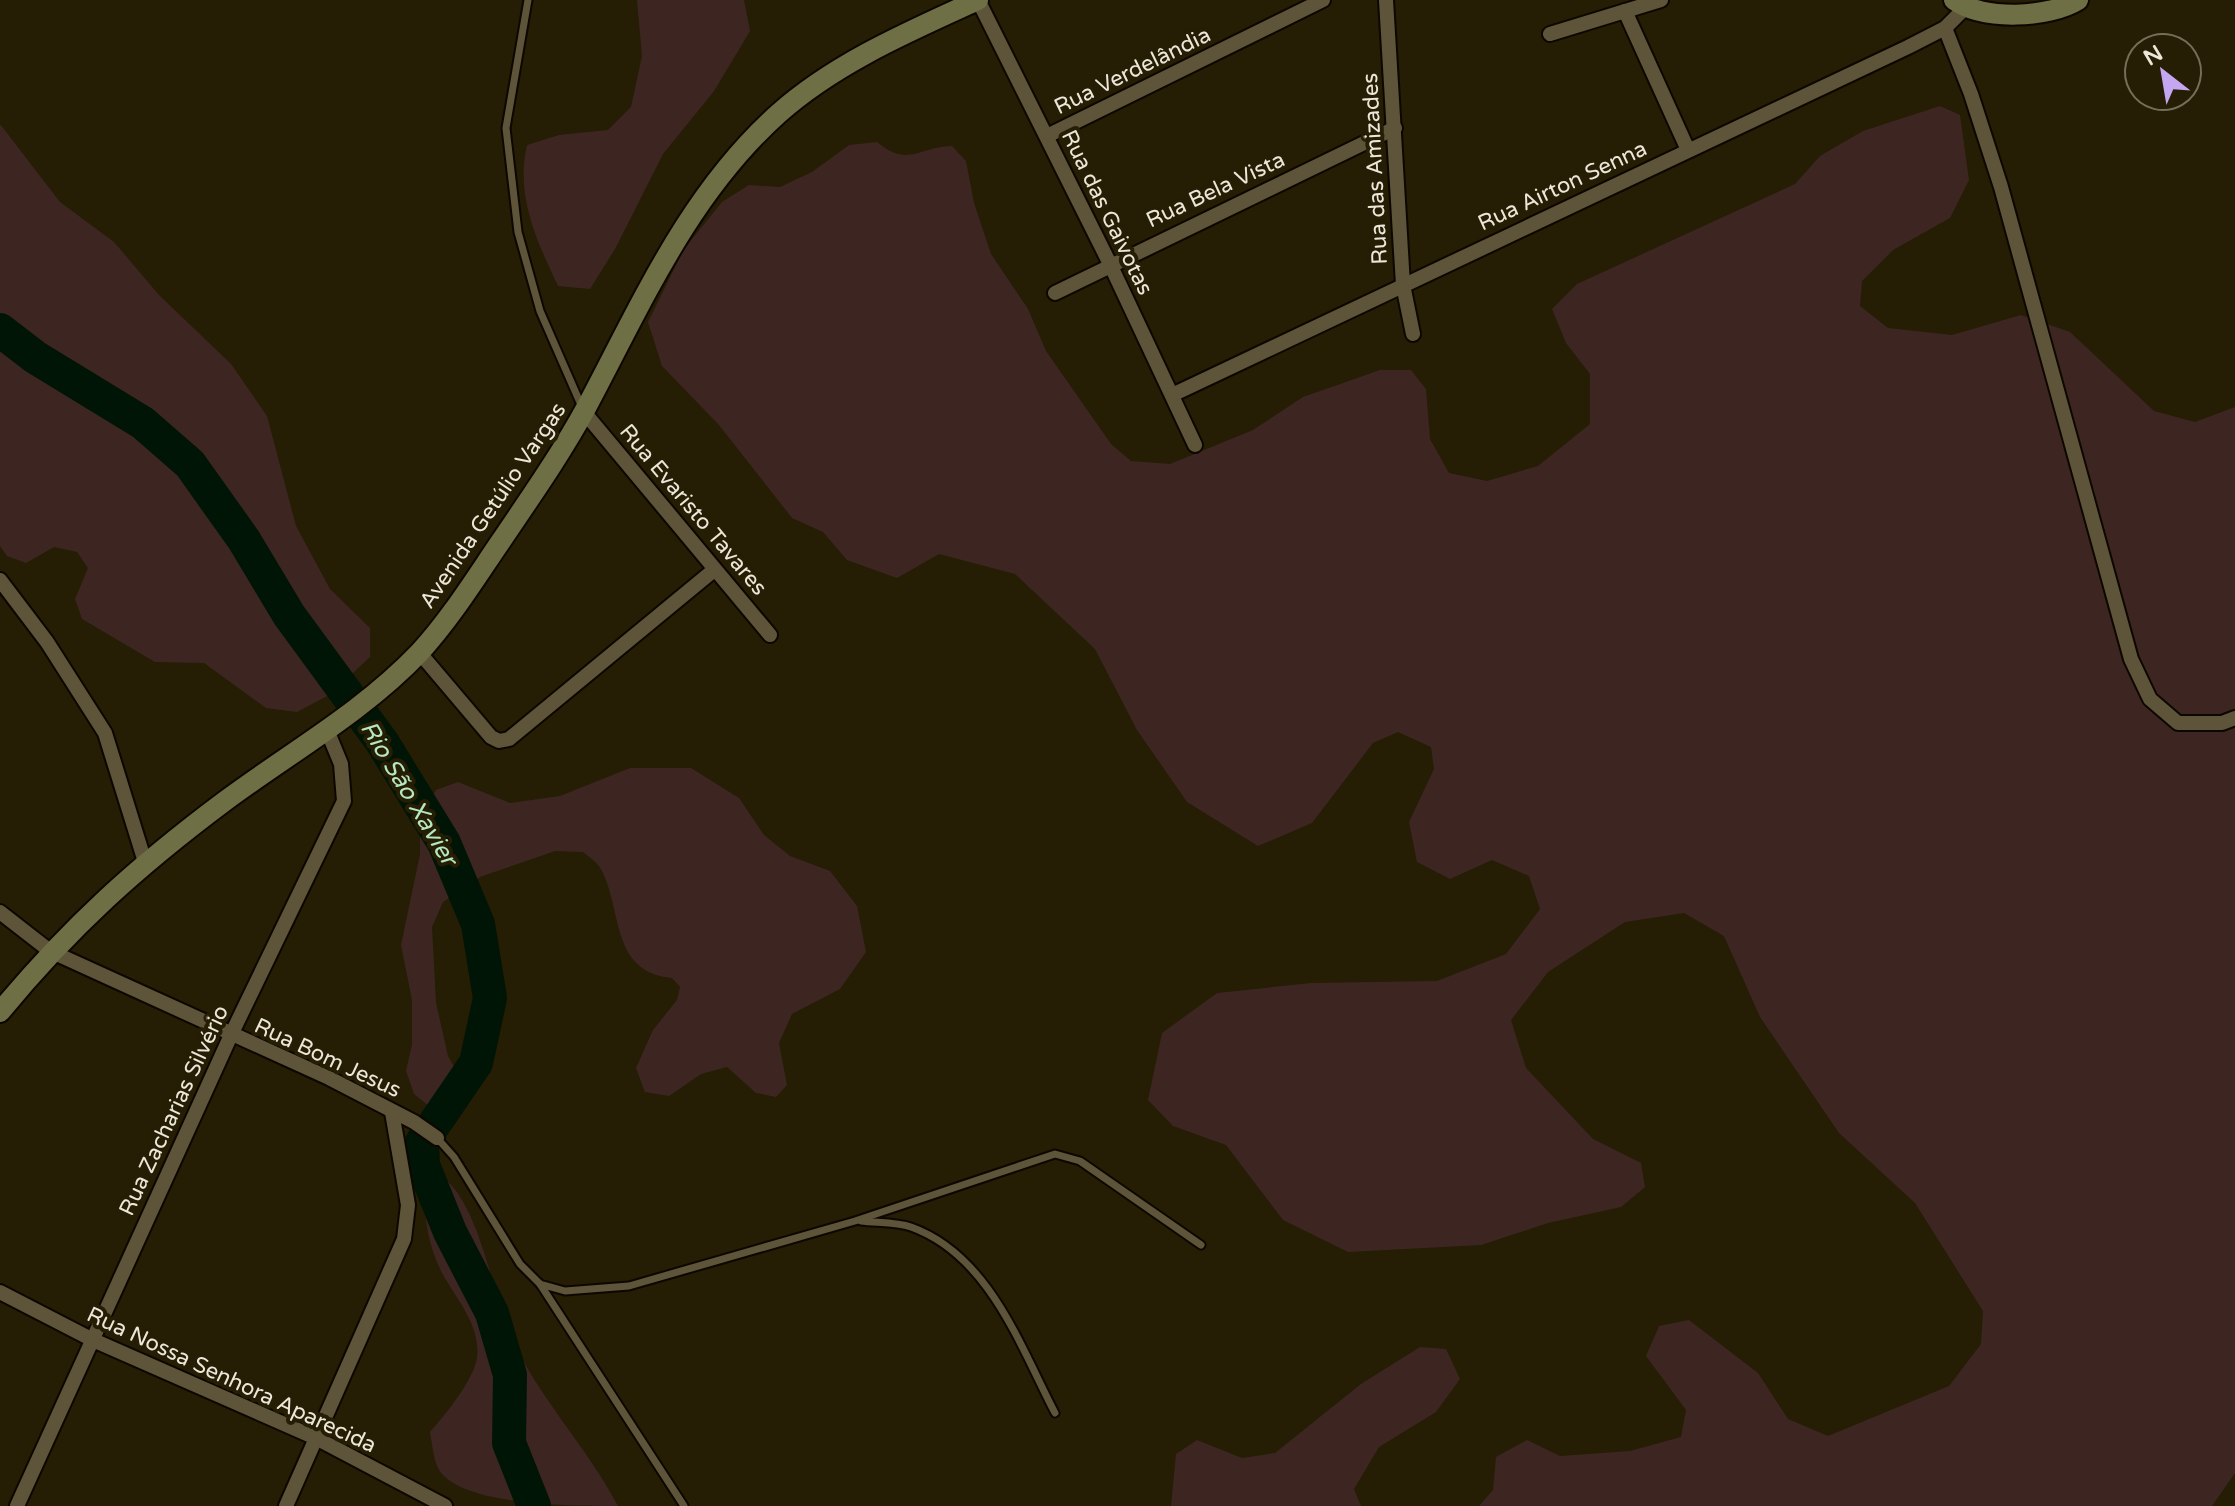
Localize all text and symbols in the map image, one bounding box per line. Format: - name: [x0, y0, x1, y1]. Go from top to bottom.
- street label: Rua Verdelândia: [1050, 22, 1215, 120]
- north arrow: [2123, 32, 2203, 112]
- text: N: [2139, 40, 2167, 71]
- street label: Rua das Amizades: [1357, 72, 1393, 265]
- street label: Rua das Gaivotas: [1056, 126, 1158, 299]
- street label: Rua Airton Senna: [1474, 135, 1651, 236]
- street label: Rua Bela Vista: [1142, 146, 1289, 233]
- street label: Avenida Getúlio Vargas: [414, 398, 571, 613]
- street label: Rua Evaristo Tavares: [614, 419, 772, 600]
- water label: Rio São Xavier: [354, 716, 465, 873]
- street label: Rua Zacharias Silvério: [114, 1001, 234, 1220]
- street label: Rua Bom Jesus: [250, 1013, 405, 1103]
- street label: Rua Nossa Senhora Aparecida: [83, 1301, 380, 1459]

